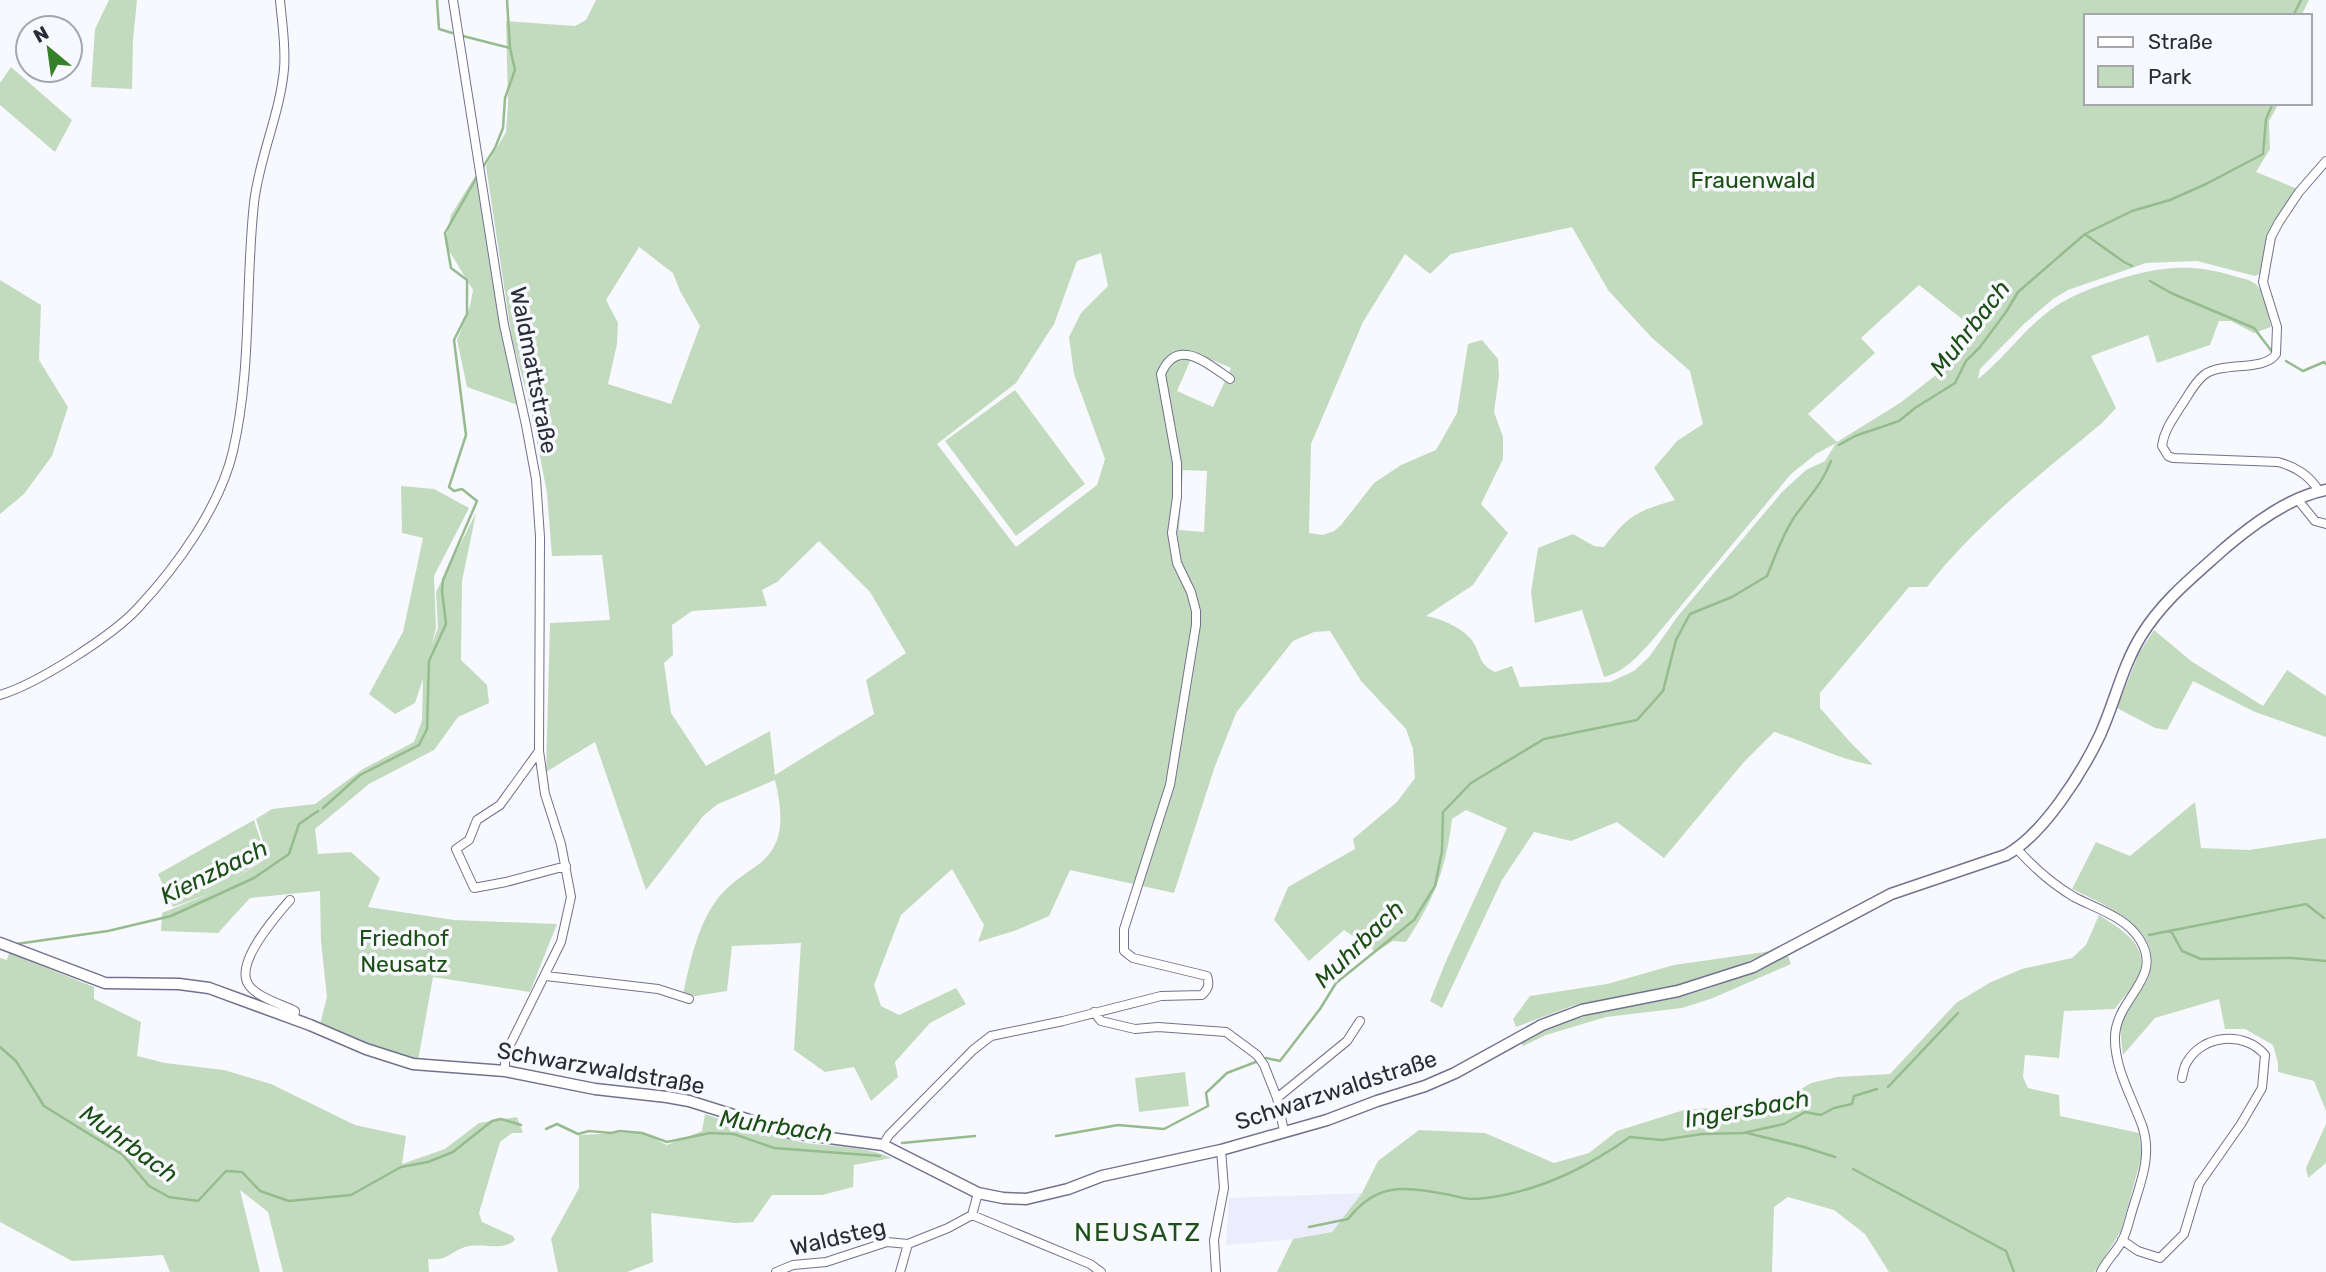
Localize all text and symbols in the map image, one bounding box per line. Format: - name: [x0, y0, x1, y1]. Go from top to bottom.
- north arrow: [14, 14, 84, 84]
- legend: [2084, 14, 2312, 105]
- text: N: [29, 21, 53, 48]
- text: Straße: [2148, 29, 2213, 54]
- text: Park: [2148, 64, 2192, 89]
- park label: Frauenwald: [1691, 166, 1815, 194]
- water label: Muhrbach: [1924, 275, 2016, 381]
- street label: Waldmattstraße: [504, 284, 564, 456]
- water label: Kienzbach: [156, 834, 272, 910]
- water label: Muhrbach: [1308, 894, 1410, 994]
- park label: Friedhof Neusatz: [359, 924, 449, 978]
- street label: Schwarzwaldstraße: [495, 1036, 707, 1100]
- street label: Schwarzwaldstraße: [1232, 1044, 1440, 1136]
- water label: Ingersbach: [1682, 1084, 1812, 1134]
- water label: Muhrbach: [75, 1099, 183, 1189]
- water label: Muhrbach: [718, 1104, 834, 1148]
- street label: Waldsteg: [787, 1212, 889, 1262]
- district label: NEUSATZ: [1074, 1217, 1202, 1248]

